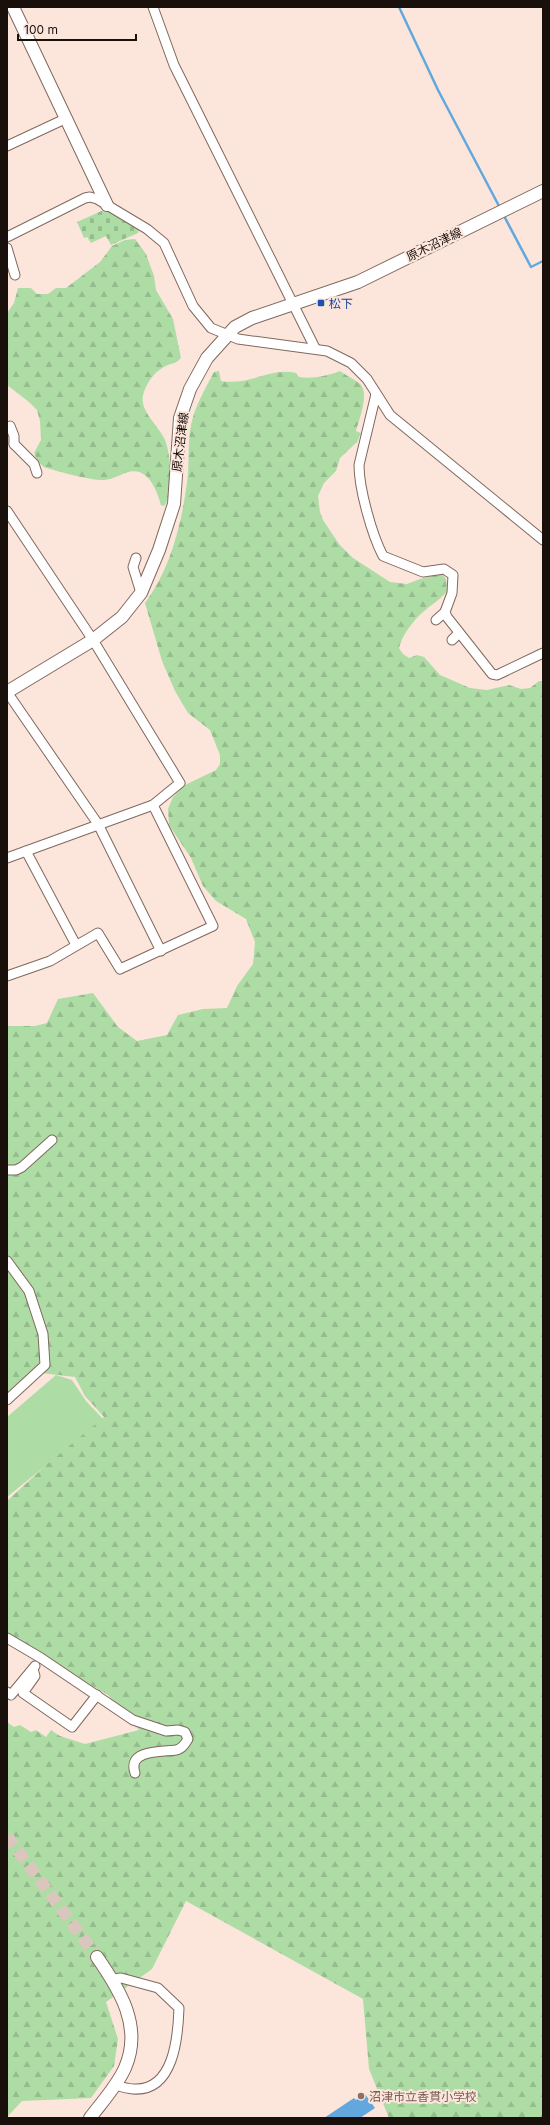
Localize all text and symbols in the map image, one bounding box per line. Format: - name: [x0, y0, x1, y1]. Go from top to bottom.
- scale bar: [18, 16, 136, 42]
- text: 100 m: [24, 22, 58, 37]
- street label: 原木沼津線: [404, 224, 464, 264]
- place label: 松下: [329, 296, 353, 311]
- marker: 松下: [316, 298, 326, 308]
- street label: 原木沼津線: [169, 411, 191, 473]
- place label: 沼津市立香貫小学校: [369, 2089, 477, 2104]
- marker: 沼津市立香貫小学校: [356, 2091, 366, 2101]

